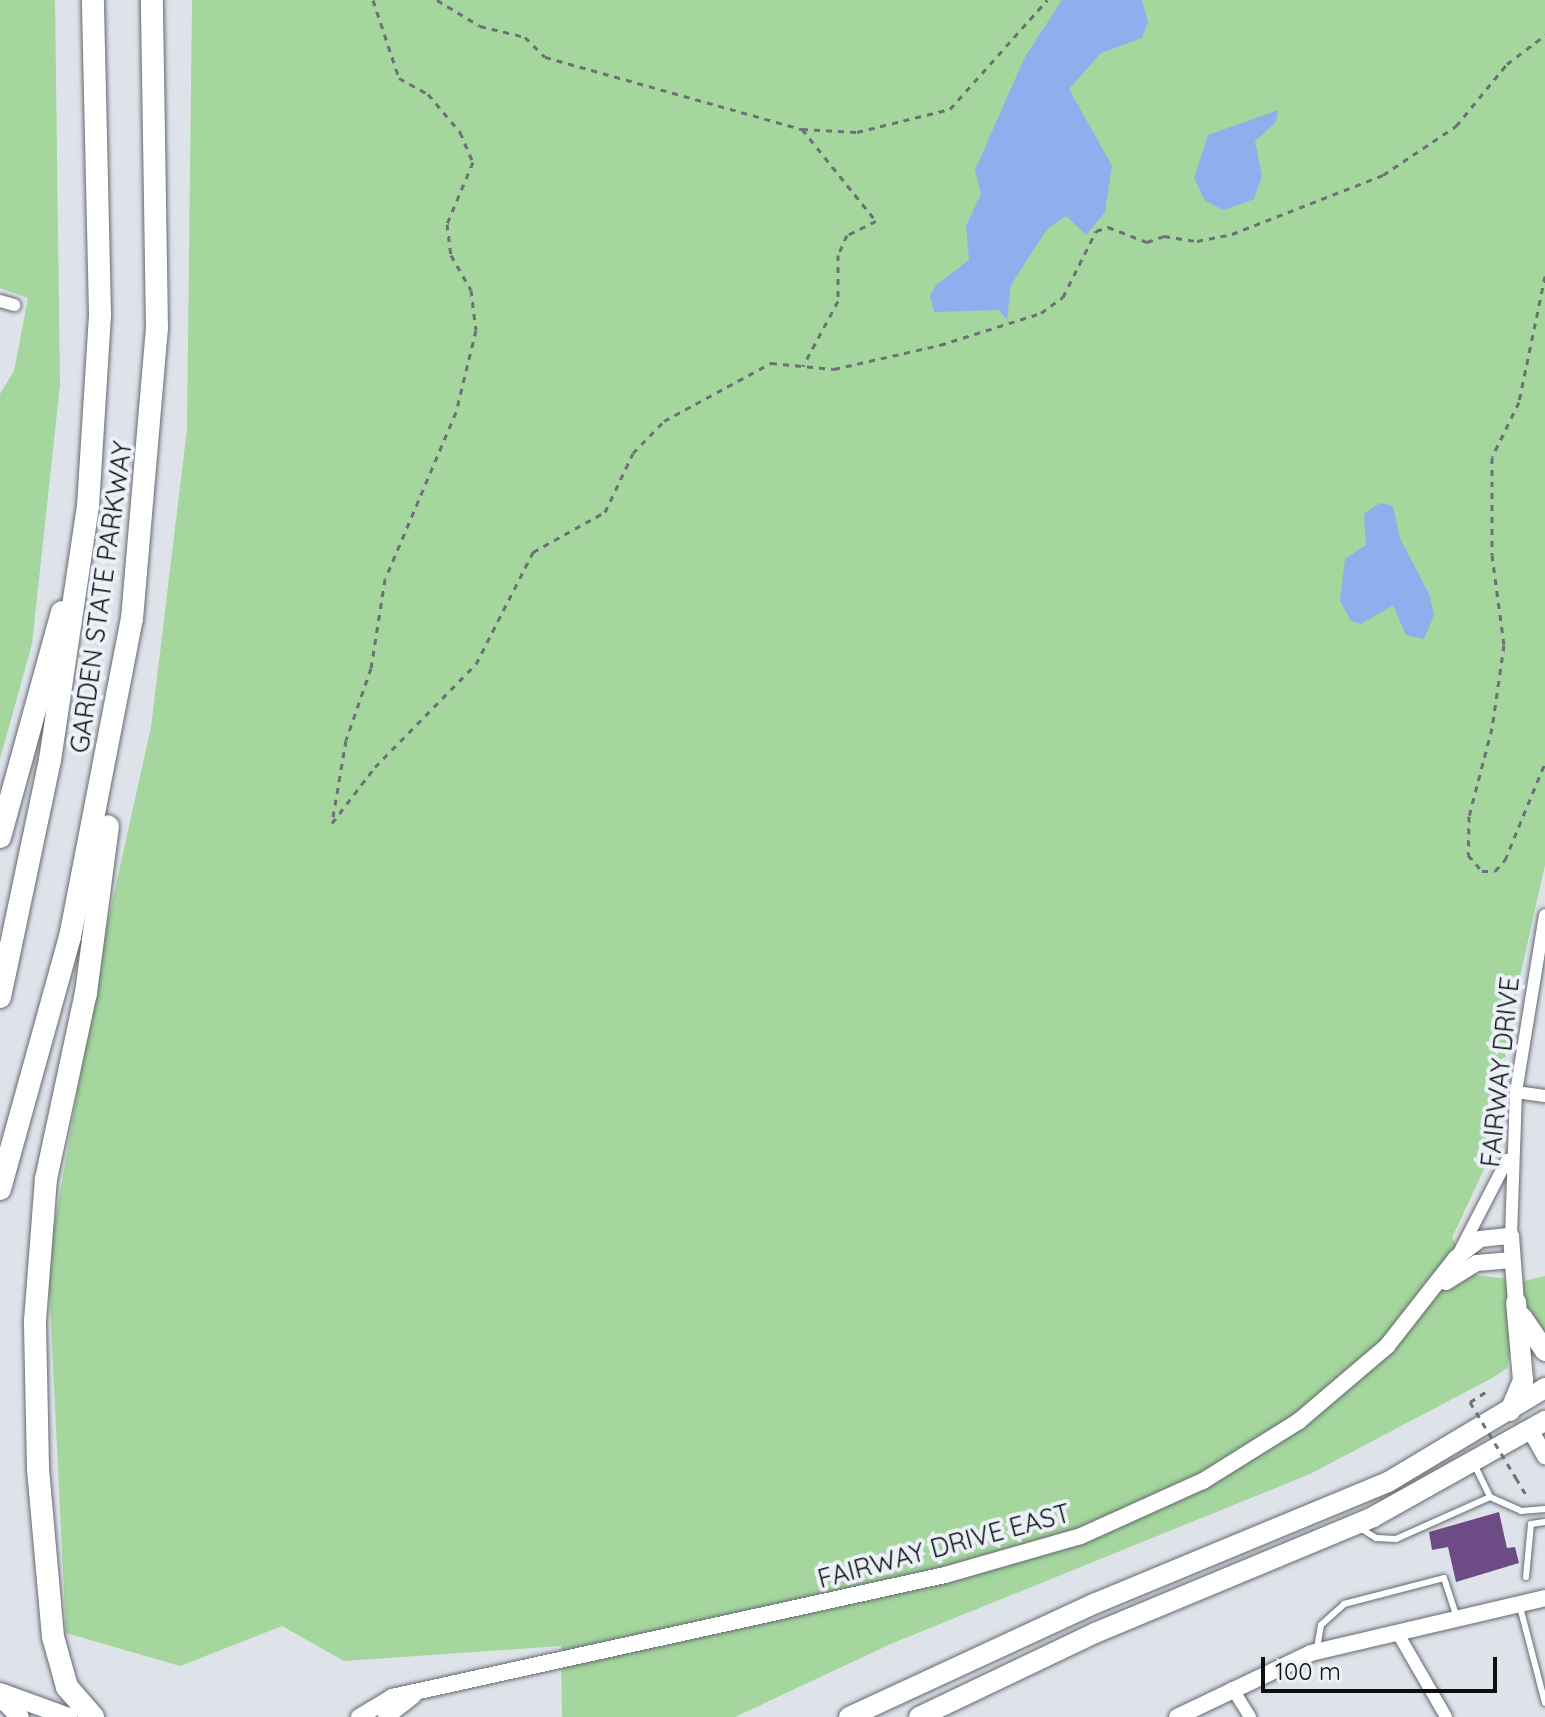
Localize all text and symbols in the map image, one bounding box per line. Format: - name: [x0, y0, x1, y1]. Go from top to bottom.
- street label: GARDEN STATE PARKWAY: [64, 439, 138, 755]
- street label: FAIRWAY DRIVE: [1474, 975, 1526, 1169]
- street label: FAIRWAY DRIVE EAST: [814, 1497, 1074, 1595]
- scale bar: [1265, 1641, 1501, 1691]
- text: 100 m: [1275, 1656, 1341, 1686]

